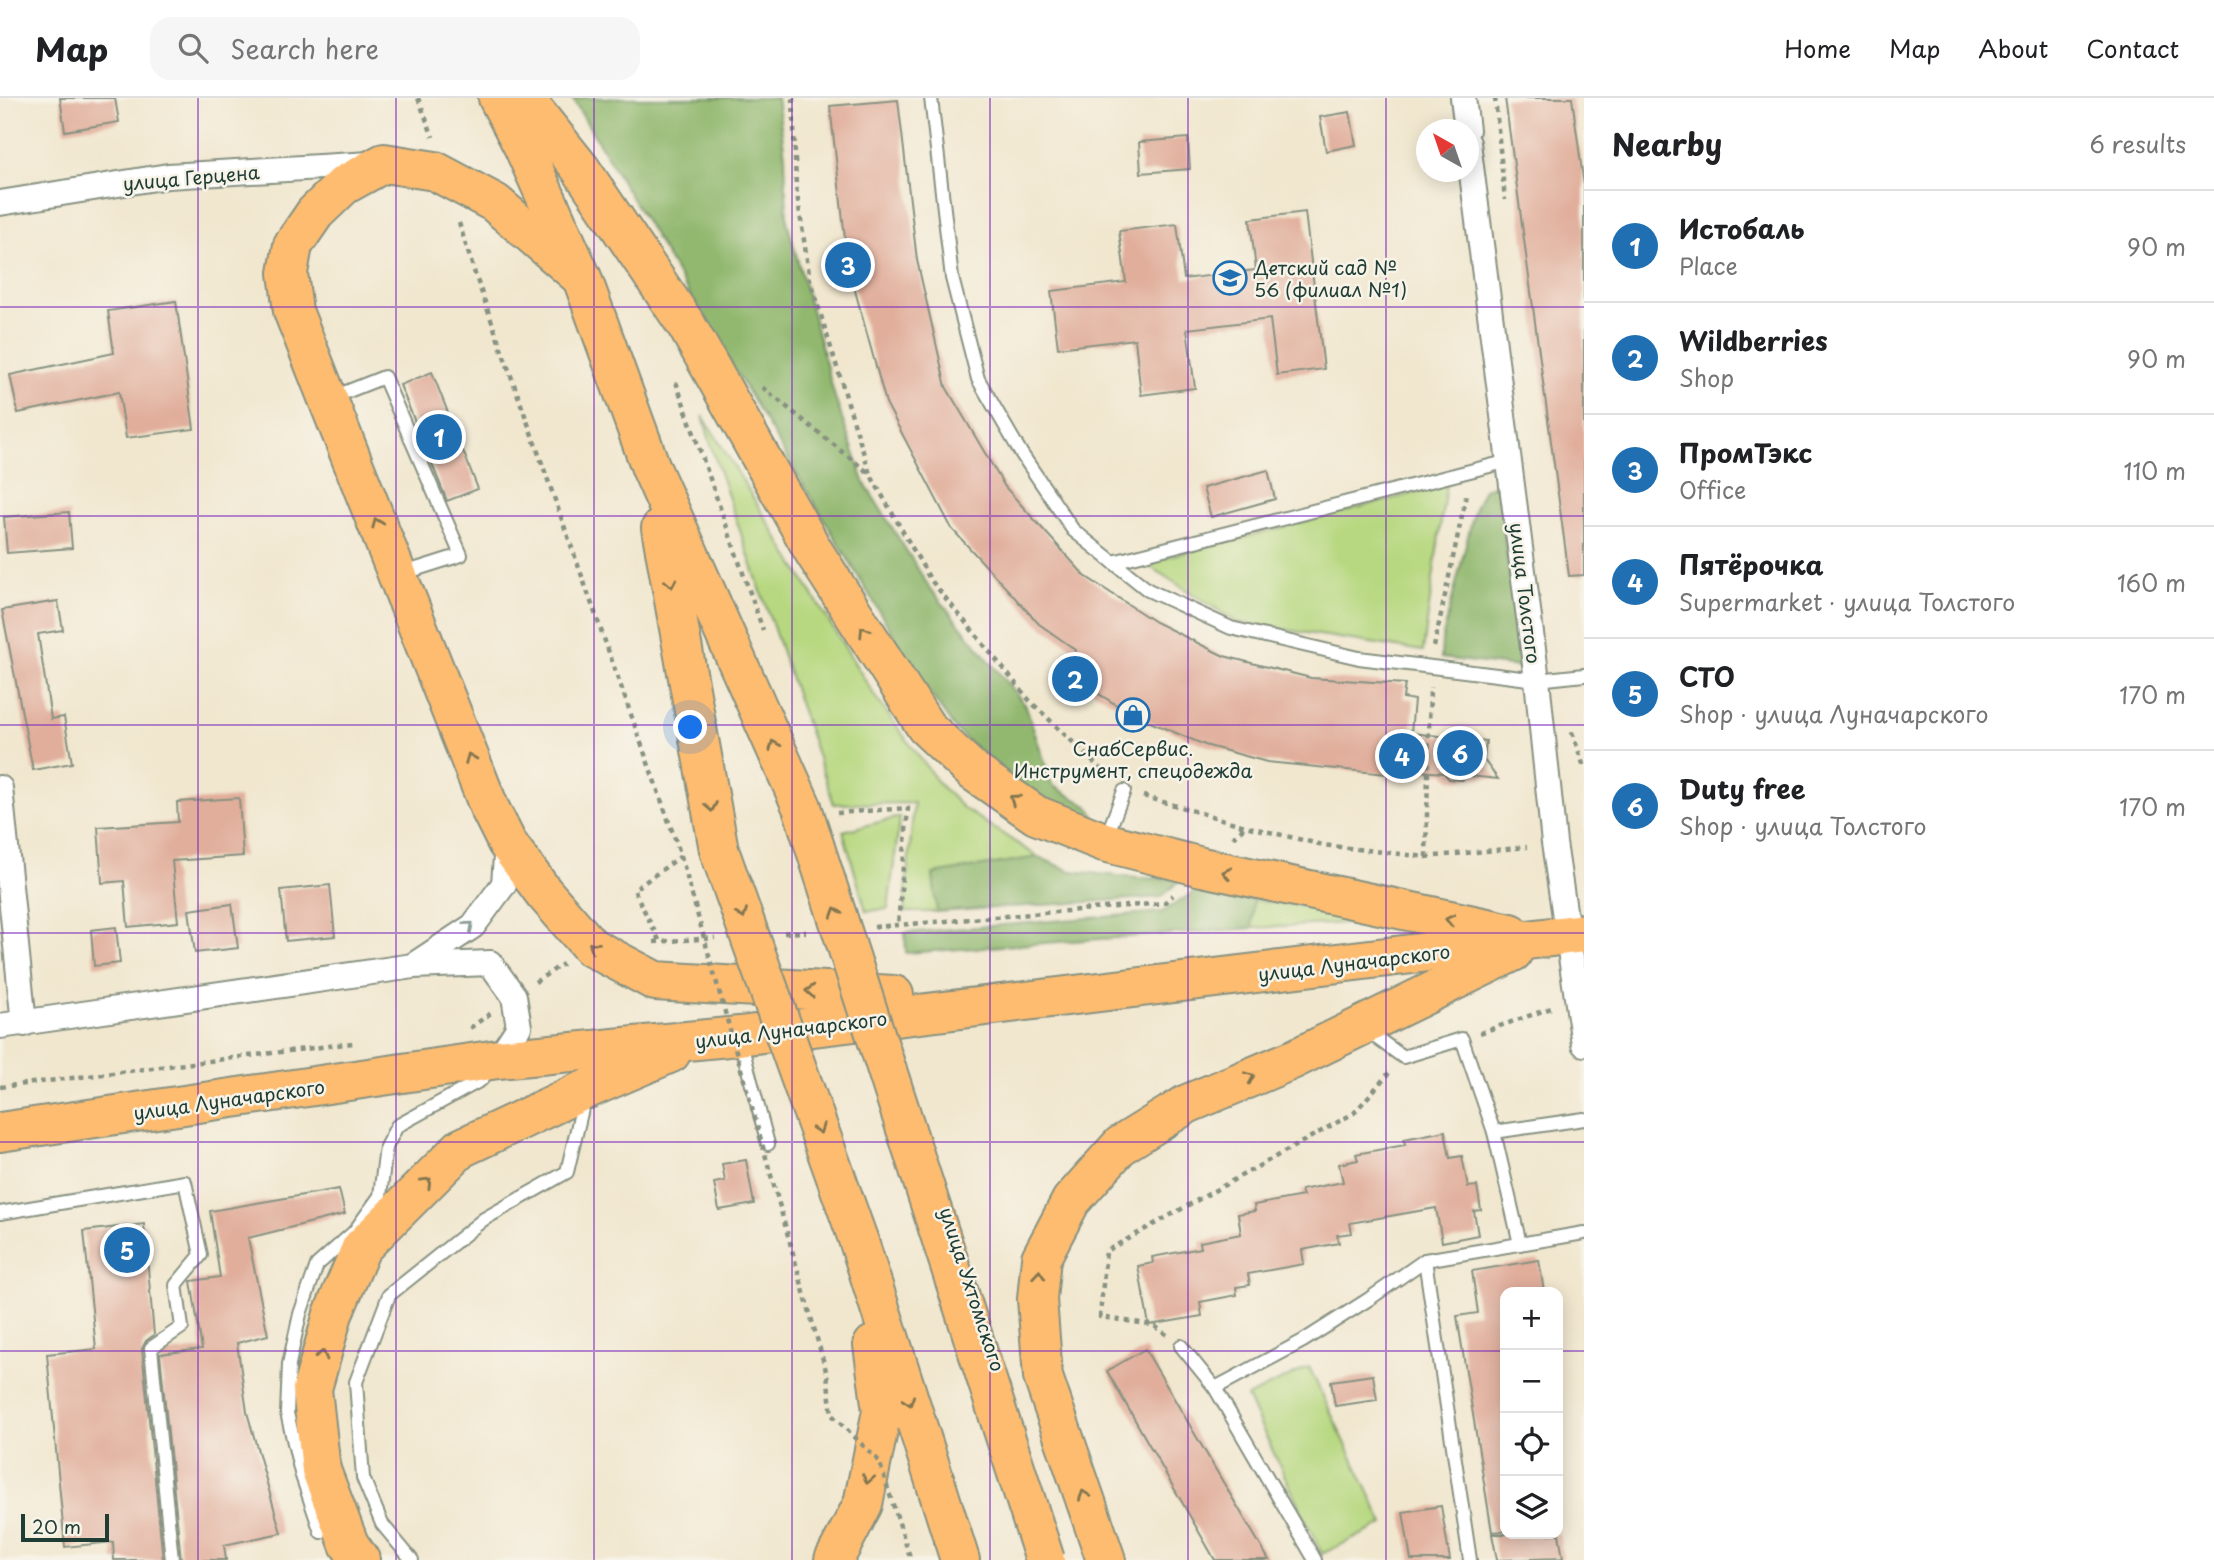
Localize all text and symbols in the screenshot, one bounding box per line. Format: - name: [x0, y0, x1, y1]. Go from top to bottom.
- search box: [150, 17, 640, 80]
- text: Map: [35, 23, 108, 73]
- icon: search: [174, 29, 212, 67]
- text: Search here: [230, 29, 379, 68]
- text: Home: [1784, 30, 1851, 66]
- text: Map: [1889, 30, 1940, 66]
- text: About: [1978, 30, 2048, 66]
- text: Contact: [2086, 30, 2179, 66]
- north arrow: [1416, 119, 1479, 182]
- text: Nearby: [1612, 121, 1722, 166]
- text: 6 results: [2090, 126, 2186, 161]
- street label: улица Герцена: [121, 157, 261, 197]
- text: Истобаль: [1679, 209, 1804, 248]
- text: 1: [1630, 229, 1641, 264]
- text: 90 m: [2127, 229, 2186, 264]
- pin: 3: [825, 239, 871, 291]
- text: Place: [1679, 248, 1738, 283]
- place label: Детский сад № 56 (филиал №1): [1253, 253, 1407, 303]
- school or university icon: Детский сад № 56 (филиал №1): [1211, 259, 1249, 297]
- text: Wildberries: [1679, 321, 1828, 360]
- text: 2: [1627, 341, 1643, 376]
- text: 90 m: [2127, 341, 2186, 376]
- text: Shop: [1679, 360, 1734, 395]
- pin: 1: [416, 411, 462, 463]
- text: ПромТэкс: [1679, 433, 1812, 472]
- text: 3: [1627, 453, 1643, 488]
- text: 110 m: [2124, 453, 2186, 488]
- text: Office: [1679, 472, 1746, 507]
- one-way arrow: [371, 518, 385, 530]
- street label: улица Толстого: [1503, 521, 1549, 665]
- text: Пятёрочка: [1679, 545, 1824, 584]
- text: 4: [1627, 565, 1643, 600]
- text: 160 m: [2117, 565, 2186, 600]
- one-way arrow: [663, 577, 678, 589]
- text: Supermarket · улица Толстого: [1679, 584, 2015, 619]
- one-way arrow: [860, 626, 873, 639]
- pin: 2: [1052, 653, 1098, 705]
- text: СТО: [1679, 657, 1735, 696]
- text: 5: [1628, 677, 1642, 712]
- text: 170 m: [2119, 677, 2186, 712]
- shop icon: СнабСервис. Инструмент, спецодежда: [1114, 696, 1152, 734]
- text: Shop · улица Луначарского: [1679, 696, 1988, 731]
- your location: [673, 710, 707, 744]
- pin: 6: [1437, 727, 1483, 779]
- pin: 4: [1379, 730, 1425, 782]
- place label: СнабСервис. Инструмент, спецодежда: [1014, 734, 1252, 784]
- one-way arrow: [768, 739, 782, 752]
- one-way arrow: [464, 752, 478, 764]
- text: Duty free: [1679, 769, 1805, 808]
- text: 6: [1627, 789, 1643, 824]
- text: 170 m: [2119, 789, 2186, 824]
- one-way arrow: [1008, 794, 1021, 807]
- one-way arrow: [703, 801, 718, 813]
- text: Shop · улица Толстого: [1679, 808, 1927, 843]
- one-way arrow: [1221, 866, 1233, 881]
- one-way arrow: [830, 906, 844, 919]
- one-way arrow: [734, 908, 748, 920]
- one-way arrow: [1444, 914, 1456, 928]
- one-way arrow: [461, 922, 474, 935]
- street label: улица Луначарского: [1256, 936, 1452, 988]
- one-way arrow: [588, 941, 600, 954]
- one-way arrow: [804, 983, 815, 998]
- street label: улица Луначарского: [693, 1003, 889, 1055]
- one-way arrow: [1243, 1071, 1255, 1085]
- street label: улица Луначарского: [131, 1072, 327, 1126]
- one-way arrow: [811, 1122, 825, 1134]
- one-way arrow: [419, 1178, 431, 1190]
- street label: улица Ухтомского: [933, 1203, 1013, 1375]
- pin: 5: [104, 1224, 150, 1276]
- one-way arrow: [1032, 1269, 1047, 1281]
- map controls: [1500, 1287, 1563, 1539]
- button: +: [1500, 1287, 1563, 1350]
- one-way arrow: [313, 1349, 328, 1361]
- button: −: [1500, 1350, 1563, 1413]
- one-way arrow: [901, 1394, 916, 1406]
- button: locate: [1500, 1413, 1563, 1476]
- one-way arrow: [862, 1473, 877, 1485]
- button: layers: [1500, 1476, 1563, 1539]
- one-way arrow: [1078, 1490, 1092, 1502]
- scale bar: [21, 1511, 108, 1543]
- text: 20 m: [32, 1512, 81, 1540]

